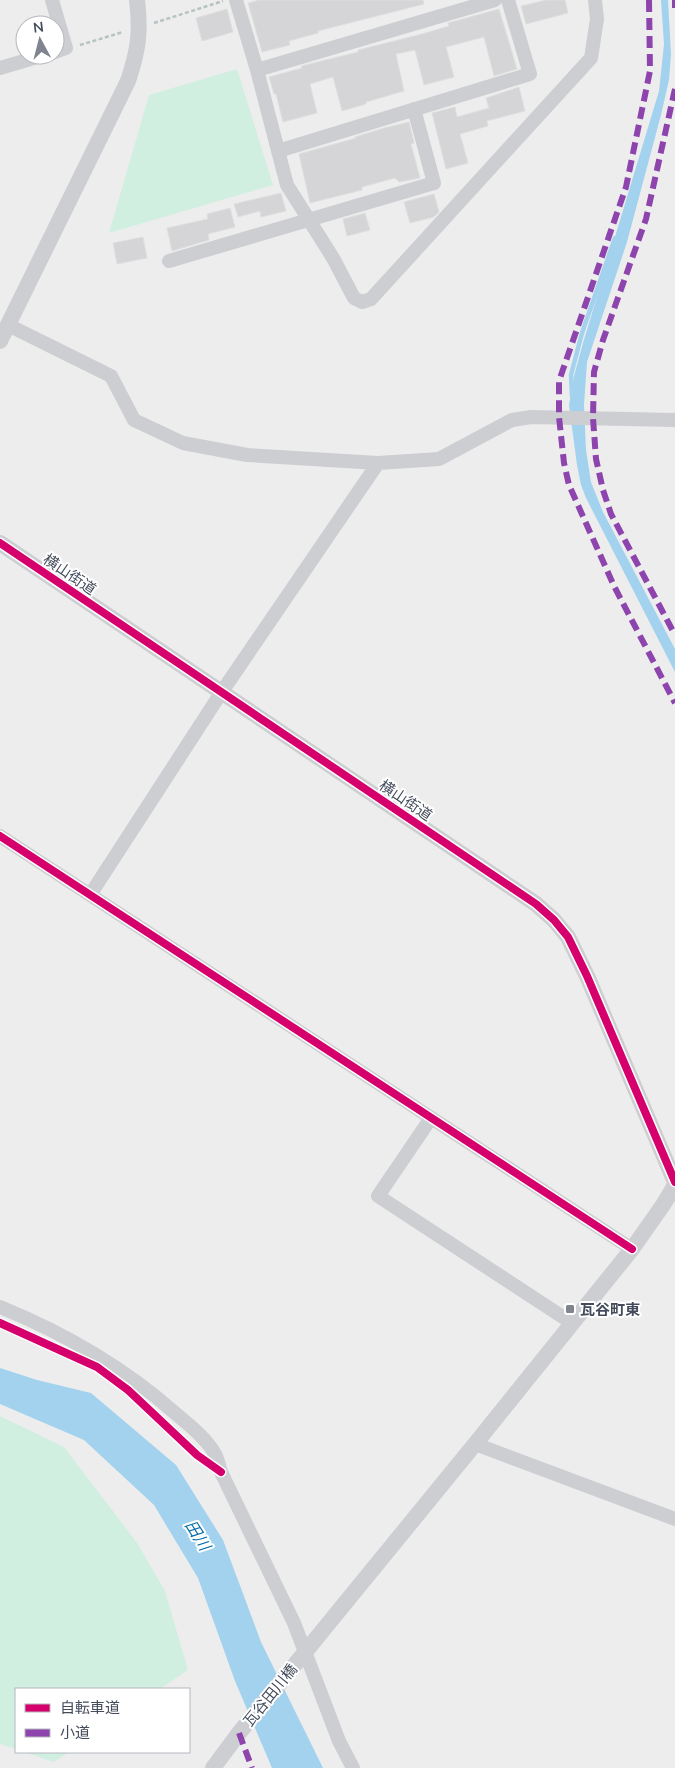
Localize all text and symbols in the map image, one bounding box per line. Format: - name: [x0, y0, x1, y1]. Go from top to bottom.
- north arrow: [15, 15, 65, 65]
- text: N: [32, 18, 45, 37]
- street label: 横山街道: [40, 549, 100, 599]
- street label: 横山街道: [376, 775, 436, 825]
- place label: 瓦谷町東: [580, 1300, 640, 1319]
- marker: 瓦谷町東: [564, 1303, 576, 1315]
- water label: 田川: [181, 1516, 216, 1556]
- street label: 瓦谷田川橋: [239, 1660, 301, 1730]
- legend: [15, 1688, 190, 1753]
- text: 自転車道: [60, 1698, 120, 1717]
- text: 小道: [60, 1723, 90, 1742]

